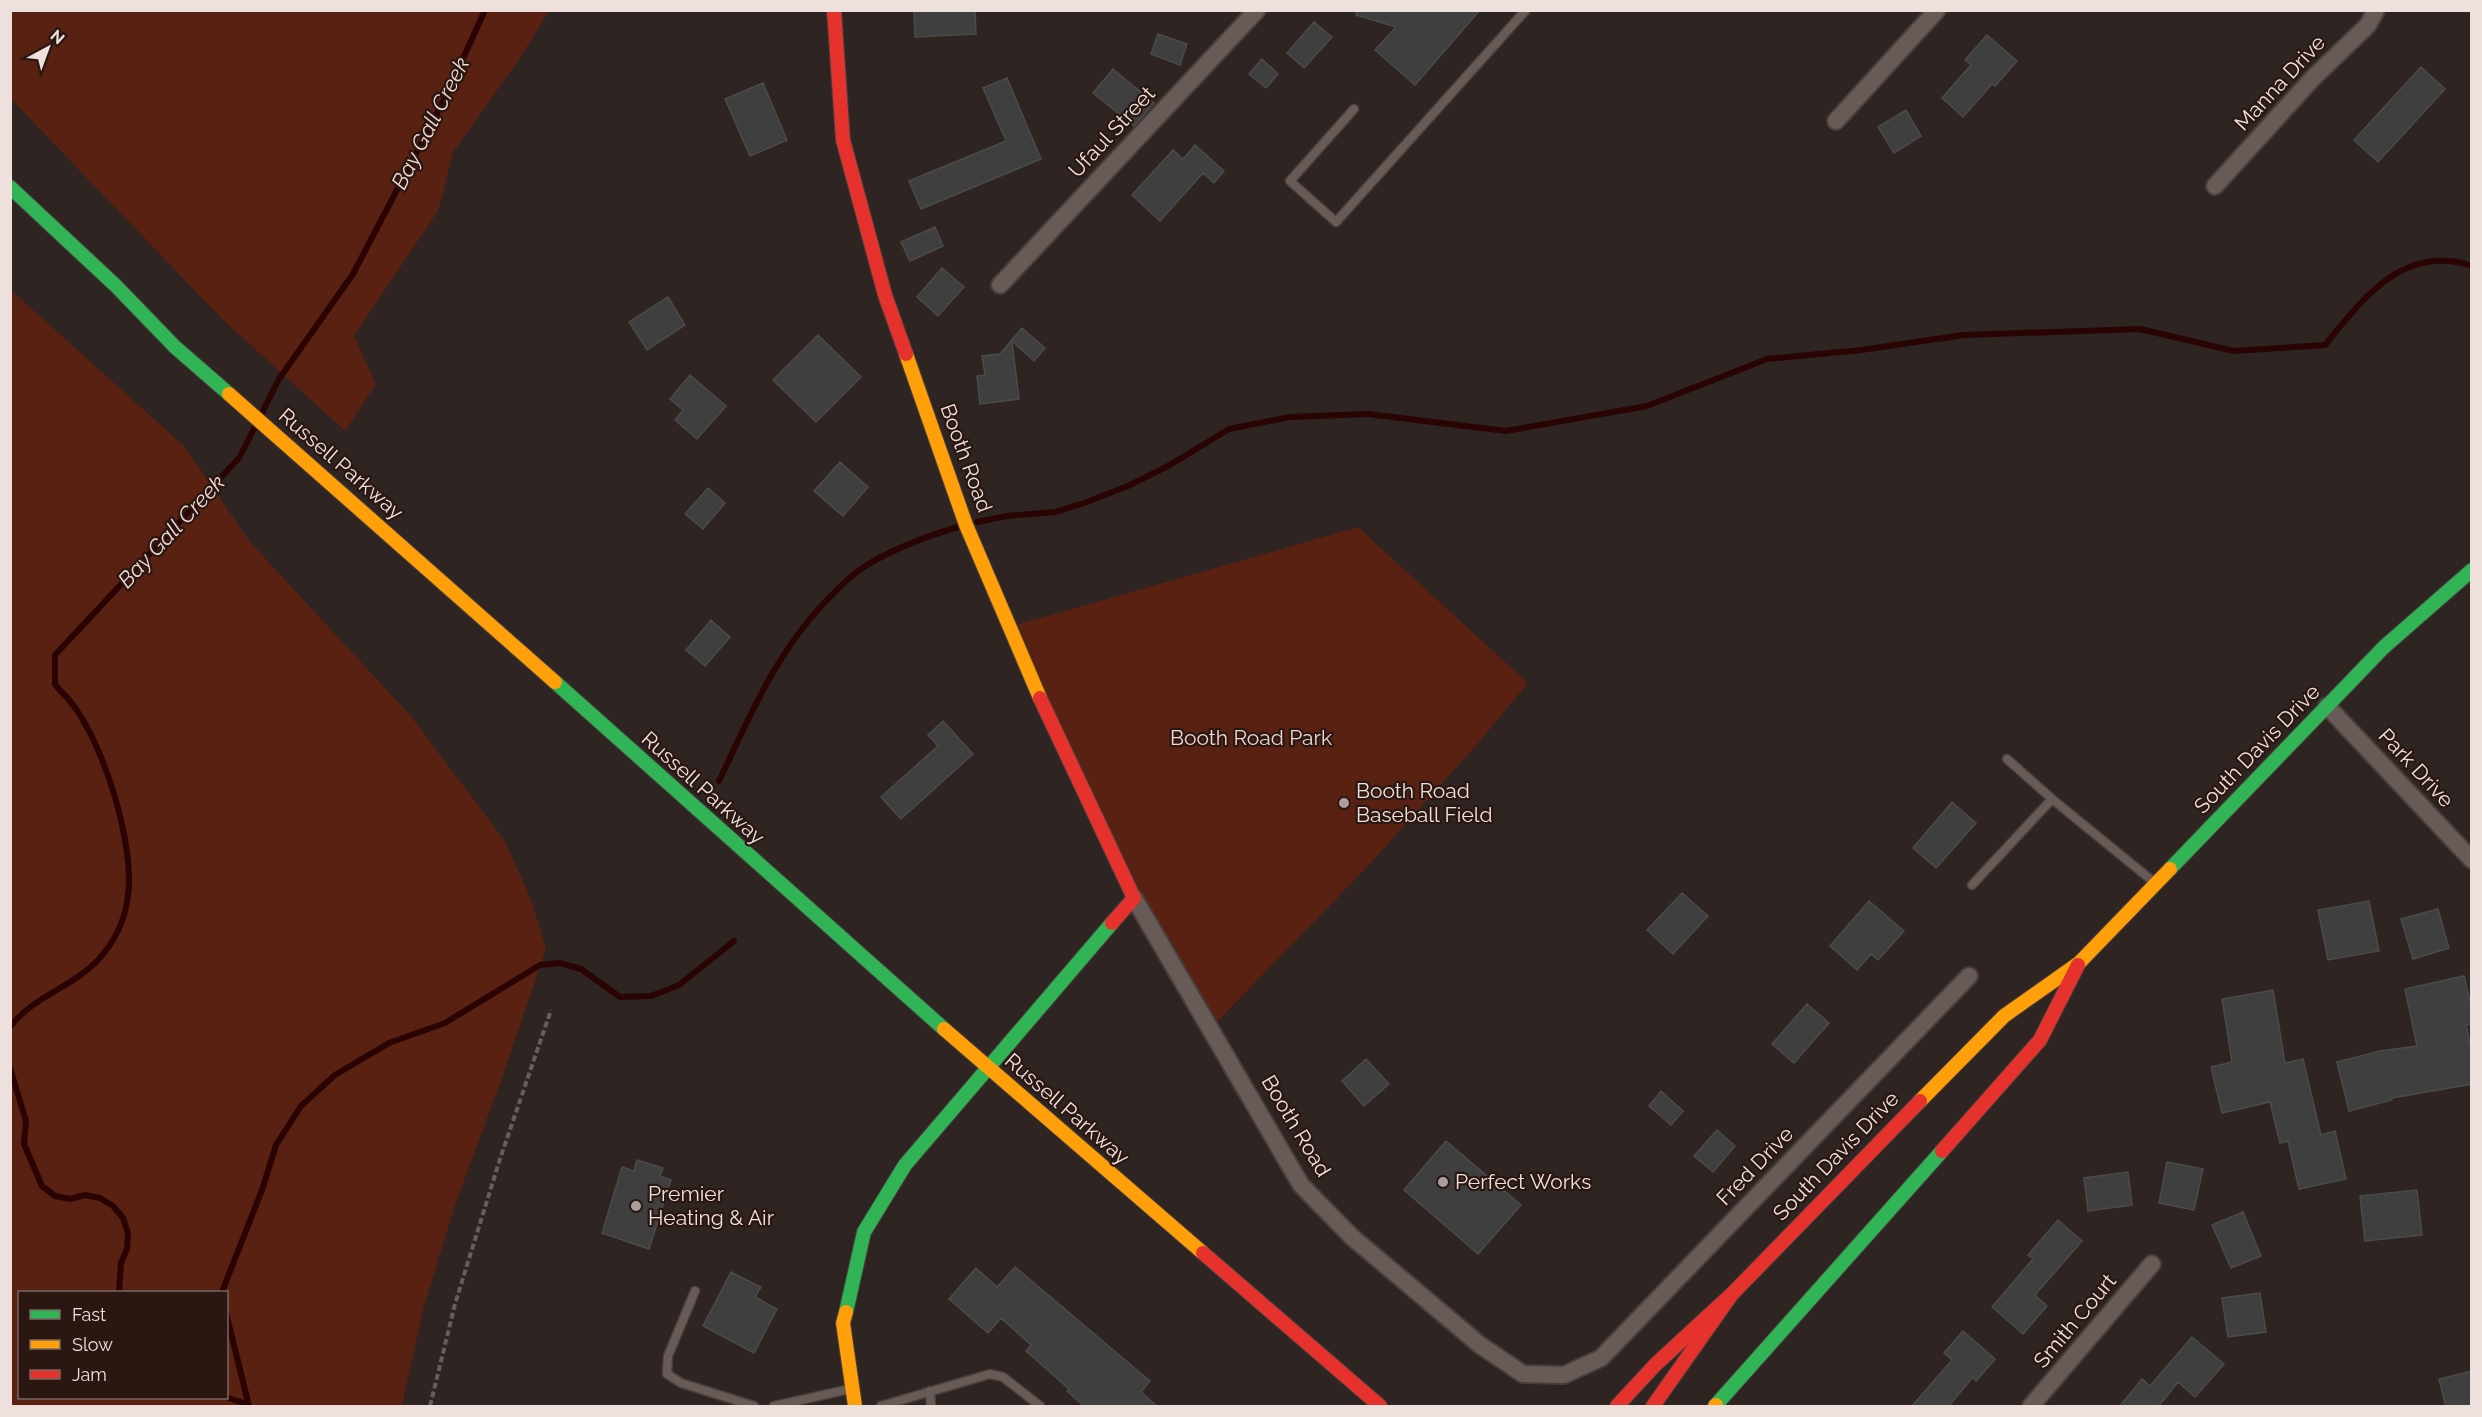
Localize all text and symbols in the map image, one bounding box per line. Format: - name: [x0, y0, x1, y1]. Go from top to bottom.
- north arrow: [18, 18, 78, 78]
- text: N: [47, 26, 68, 48]
- street label: Manna Drive: [2229, 30, 2330, 135]
- water label: Bay Gall Creek: [386, 52, 475, 193]
- street label: Ufaul Street: [1063, 81, 1160, 182]
- street label: Booth Road: [935, 400, 998, 516]
- street label: Russell Parkway: [274, 403, 409, 525]
- water label: Bay Gall Creek: [112, 469, 230, 593]
- street label: South Davis Drive: [2189, 679, 2325, 818]
- street label: Park Drive: [2374, 723, 2459, 812]
- park label: Booth Road Park: [1170, 725, 1332, 750]
- street label: Russell Parkway: [637, 726, 770, 849]
- place label: Booth Road Baseball Field: [1356, 778, 1493, 827]
- marker: Booth Road Baseball Field: [1337, 796, 1351, 810]
- street label: Russell Parkway: [1000, 1048, 1135, 1170]
- street label: Booth Road: [1256, 1071, 1336, 1181]
- street label: South Davis Drive: [1768, 1086, 1904, 1225]
- street label: Fred Drive: [1711, 1121, 1798, 1210]
- place label: Perfect Works: [1455, 1169, 1591, 1194]
- marker: Perfect Works: [1436, 1175, 1450, 1189]
- place label: Premier Heating & Air: [648, 1181, 775, 1230]
- marker: Premier Heating & Air: [629, 1199, 643, 1213]
- street label: Smith Court: [2028, 1269, 2121, 1373]
- legend: [18, 1291, 228, 1399]
- text: Fast: [72, 1304, 106, 1325]
- text: Slow: [72, 1334, 113, 1355]
- text: Jam: [72, 1364, 107, 1385]

